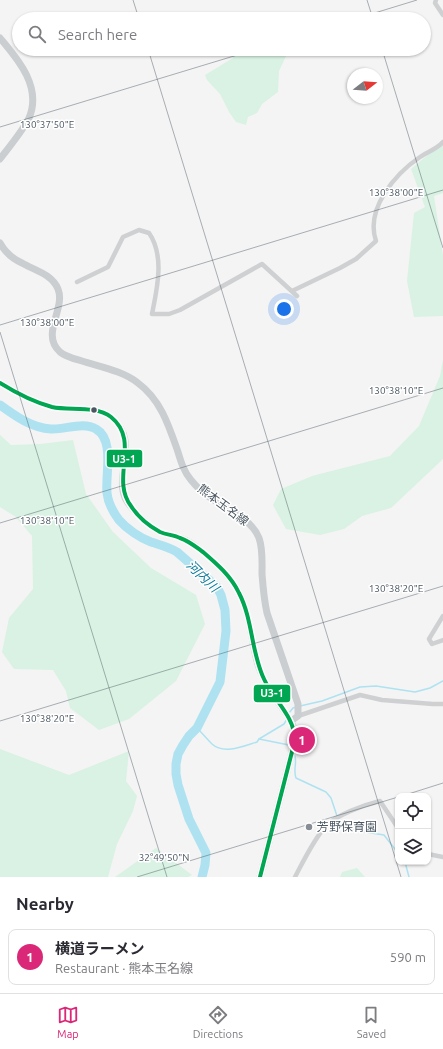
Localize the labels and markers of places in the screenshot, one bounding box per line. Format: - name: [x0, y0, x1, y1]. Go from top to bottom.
- unlabelled marker: [89, 405, 99, 415]
- pin: 1: [289, 725, 315, 755]
- place label: 芳野保育園: [317, 820, 377, 833]
- marker: 芳野保育園: [304, 822, 314, 832]

